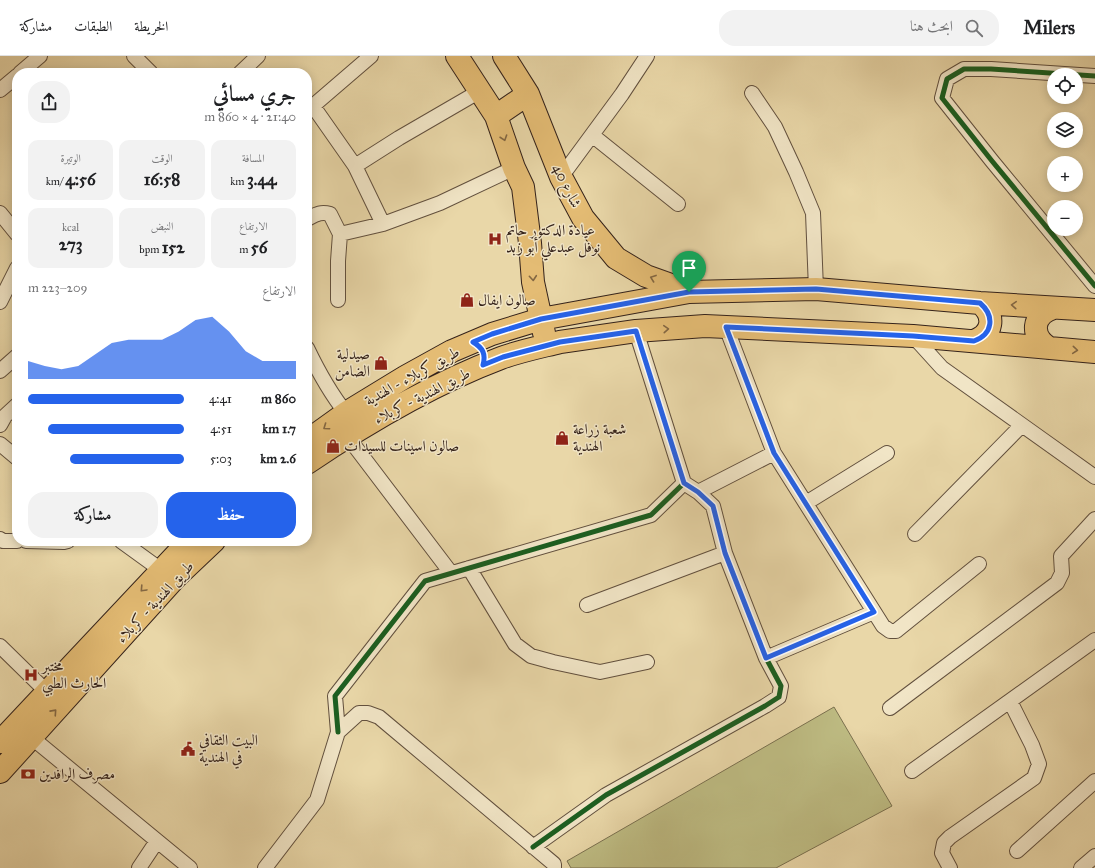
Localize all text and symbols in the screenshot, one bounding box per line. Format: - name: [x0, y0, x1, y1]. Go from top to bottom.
- search box: [719, 10, 999, 46]
- text: Milers: [1023, 16, 1075, 39]
- text: ابحث هنا: [910, 17, 953, 35]
- icon: search: [963, 17, 985, 39]
- text: مشاركة: [20, 18, 52, 35]
- text: الطبقات: [74, 18, 112, 35]
- text: الخريطة: [134, 18, 168, 35]
- map controls: [1047, 68, 1083, 236]
- button: locate: [1047, 68, 1083, 104]
- text: جري مسائي: [213, 80, 296, 107]
- button: share: [28, 81, 70, 123]
- text: 21:40 · 4 × 860 m: [204, 109, 296, 125]
- button: layers: [1047, 112, 1083, 148]
- one-way arrow: [499, 134, 508, 141]
- text: الوتيرة: [61, 152, 81, 165]
- text: الوقت: [151, 152, 173, 165]
- text: المسافة: [242, 152, 265, 165]
- button: +: [1047, 156, 1083, 192]
- street label: شارع 40: [545, 161, 585, 213]
- text: 4:56: [65, 169, 96, 190]
- text: 16:58: [144, 169, 180, 190]
- text: 3.44: [247, 169, 276, 190]
- text: /km: [46, 175, 65, 188]
- text: km: [230, 175, 247, 188]
- button: −: [1047, 200, 1083, 236]
- text: النبض: [151, 220, 173, 233]
- text: الارتفاع: [239, 220, 268, 233]
- text: kcal: [62, 221, 79, 234]
- place label: عيادة الدكتور حاتم نوفل عبدعلي أبو زبد: [506, 221, 600, 261]
- hospital icon: عيادة الدكتور حاتم نوفل عبدعلي أبو زبد: [487, 231, 503, 247]
- text: 273: [59, 234, 83, 255]
- text: 152: [162, 237, 185, 258]
- text: 56: [251, 237, 267, 258]
- text: bpm: [139, 243, 162, 256]
- text: m: [239, 243, 251, 256]
- pin: [672, 251, 706, 292]
- icon: arrive: [678, 257, 700, 279]
- one-way arrow: [528, 275, 537, 281]
- one-way arrow: [649, 275, 656, 283]
- text: 209–223 m: [28, 280, 88, 296]
- text: الارتفاع: [262, 283, 296, 299]
- place label: صالون ايفال: [478, 291, 536, 309]
- shop icon: صالون ايفال: [459, 292, 475, 308]
- one-way arrow: [1011, 301, 1017, 310]
- one-way arrow: [663, 324, 669, 333]
- street label: طريق كربلاء - الهندية: [361, 343, 463, 410]
- place label: صيدلية الضامن: [335, 345, 370, 381]
- one-way arrow: [1072, 346, 1078, 355]
- shop icon: صيدلية الضامن: [373, 355, 389, 371]
- street label: طريق الهندية - كربلاء: [371, 364, 474, 429]
- text: 4:41: [209, 391, 232, 407]
- text: 860 m: [261, 391, 296, 407]
- place label: شعبة زراعة الهندية: [573, 420, 626, 455]
- text: 4:51: [210, 421, 232, 437]
- text: 1.7 km: [262, 421, 296, 437]
- one-way arrow: [324, 422, 331, 429]
- shop icon: شعبة زراعة الهندية: [554, 430, 570, 446]
- place label: صالون اسينات للسيدات: [344, 437, 459, 455]
- shop icon: صالون اسينات للسيدات: [325, 438, 341, 454]
- text: 5:03: [210, 451, 232, 467]
- text: 2.6 km: [260, 451, 296, 467]
- button: مشاركة: [28, 492, 158, 538]
- button: حفظ: [166, 492, 296, 538]
- street label: طريق الهندية - كربلاء: [112, 557, 198, 647]
- one-way arrow: [140, 584, 148, 592]
- place label: مختبر الحارث الطبي: [40, 657, 106, 697]
- hospital icon: مختبر الحارث الطبي: [23, 667, 39, 683]
- one-way arrow: [50, 709, 57, 717]
- place label: البيت الثقافي في الهندية: [199, 731, 258, 769]
- public building icon: البيت الثقافي في الهندية: [180, 741, 196, 757]
- place label: مصرف الرافدين: [39, 765, 115, 784]
- bank icon: مصرف الرافدين: [20, 766, 36, 782]

